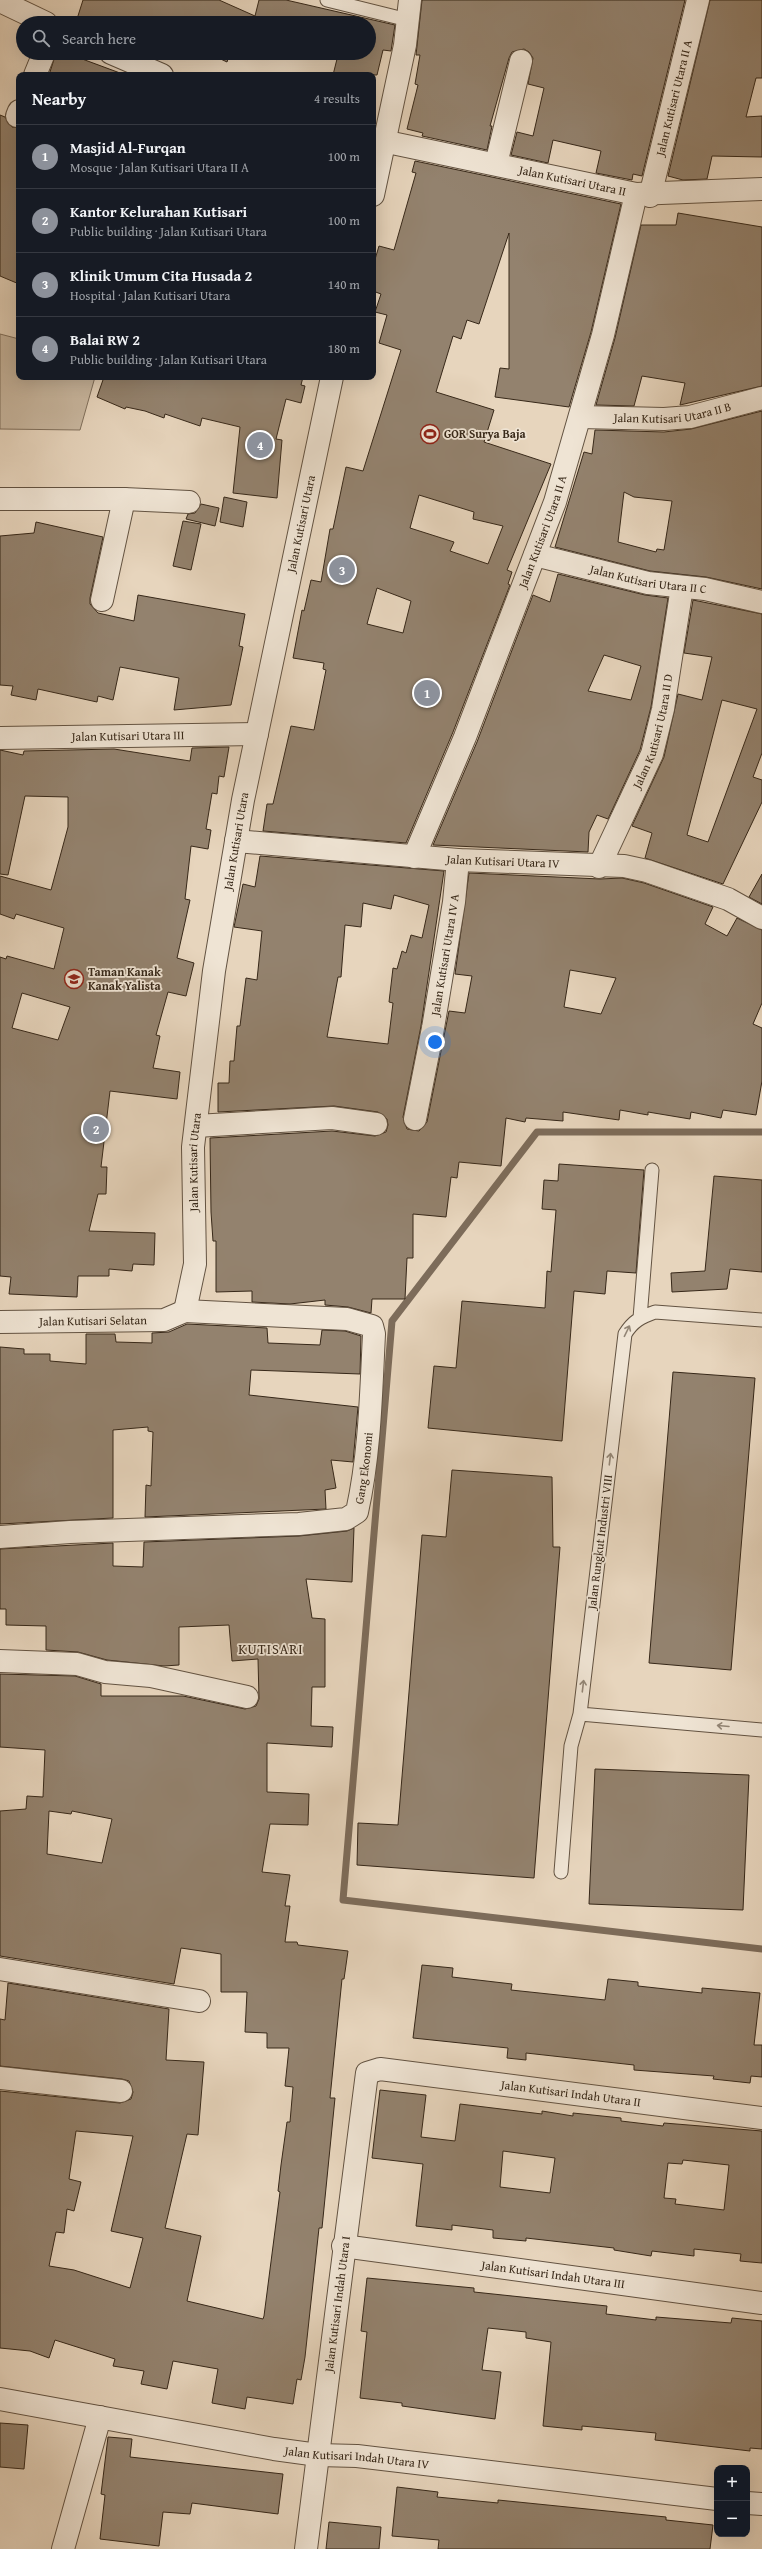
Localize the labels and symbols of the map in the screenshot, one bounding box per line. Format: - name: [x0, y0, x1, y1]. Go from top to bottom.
- street label: Jalan Kutisari Utara II A: [651, 37, 696, 159]
- street label: Jalan Kutisari Utara II: [516, 160, 628, 200]
- street label: Jalan Kutisari Utara II B: [612, 398, 733, 427]
- sports icon: GOR Surya Baja: [419, 423, 441, 445]
- place label: GOR Surya Baja: [444, 425, 527, 442]
- pin: 4: [247, 430, 273, 460]
- street label: Jalan Kutisari Utara II A: [513, 472, 570, 592]
- street label: Jalan Kutisari Utara: [282, 473, 319, 576]
- pin: 3: [329, 555, 355, 585]
- street label: Jalan Kutisari Utara II C: [586, 559, 708, 597]
- street label: Jalan Kutisari Utara II D: [627, 673, 676, 793]
- pin: 1: [414, 678, 440, 708]
- street label: Jalan Kutisari Utara III: [70, 726, 185, 745]
- street label: Jalan Kutisari Utara: [219, 790, 252, 893]
- street label: Jalan Kutisari Utara IV: [444, 850, 560, 872]
- street label: Jalan Kutisari Utara IV A: [426, 892, 463, 1019]
- place label: Taman Kanak Kanak Yalista: [88, 963, 161, 994]
- school or university icon: Taman Kanak Kanak Yalista: [63, 968, 85, 990]
- your location: [425, 1032, 445, 1052]
- street label: Jalan Kutisari Utara: [184, 1111, 205, 1214]
- pin: 2: [83, 1114, 109, 1144]
- street label: Jalan Kutisari Selatan: [37, 1311, 147, 1330]
- one-way arrow: [624, 1325, 632, 1337]
- street label: Gang Ekonomi: [350, 1431, 377, 1505]
- one-way arrow: [606, 1453, 614, 1466]
- street label: Jalan Rungkut Industri VIII: [583, 1473, 616, 1612]
- district label: KUTISARI: [238, 1639, 304, 1659]
- one-way arrow: [579, 1680, 587, 1693]
- one-way arrow: [717, 1722, 730, 1729]
- street label: Jalan Kutisari Indah Utara II: [498, 2075, 642, 2110]
- street label: Jalan Kutisari Indah Utara I: [319, 2235, 354, 2375]
- street label: Jalan Kutisari Indah Utara III: [478, 2256, 626, 2292]
- street label: Jalan Kutisari Indah Utara IV: [282, 2441, 430, 2473]

